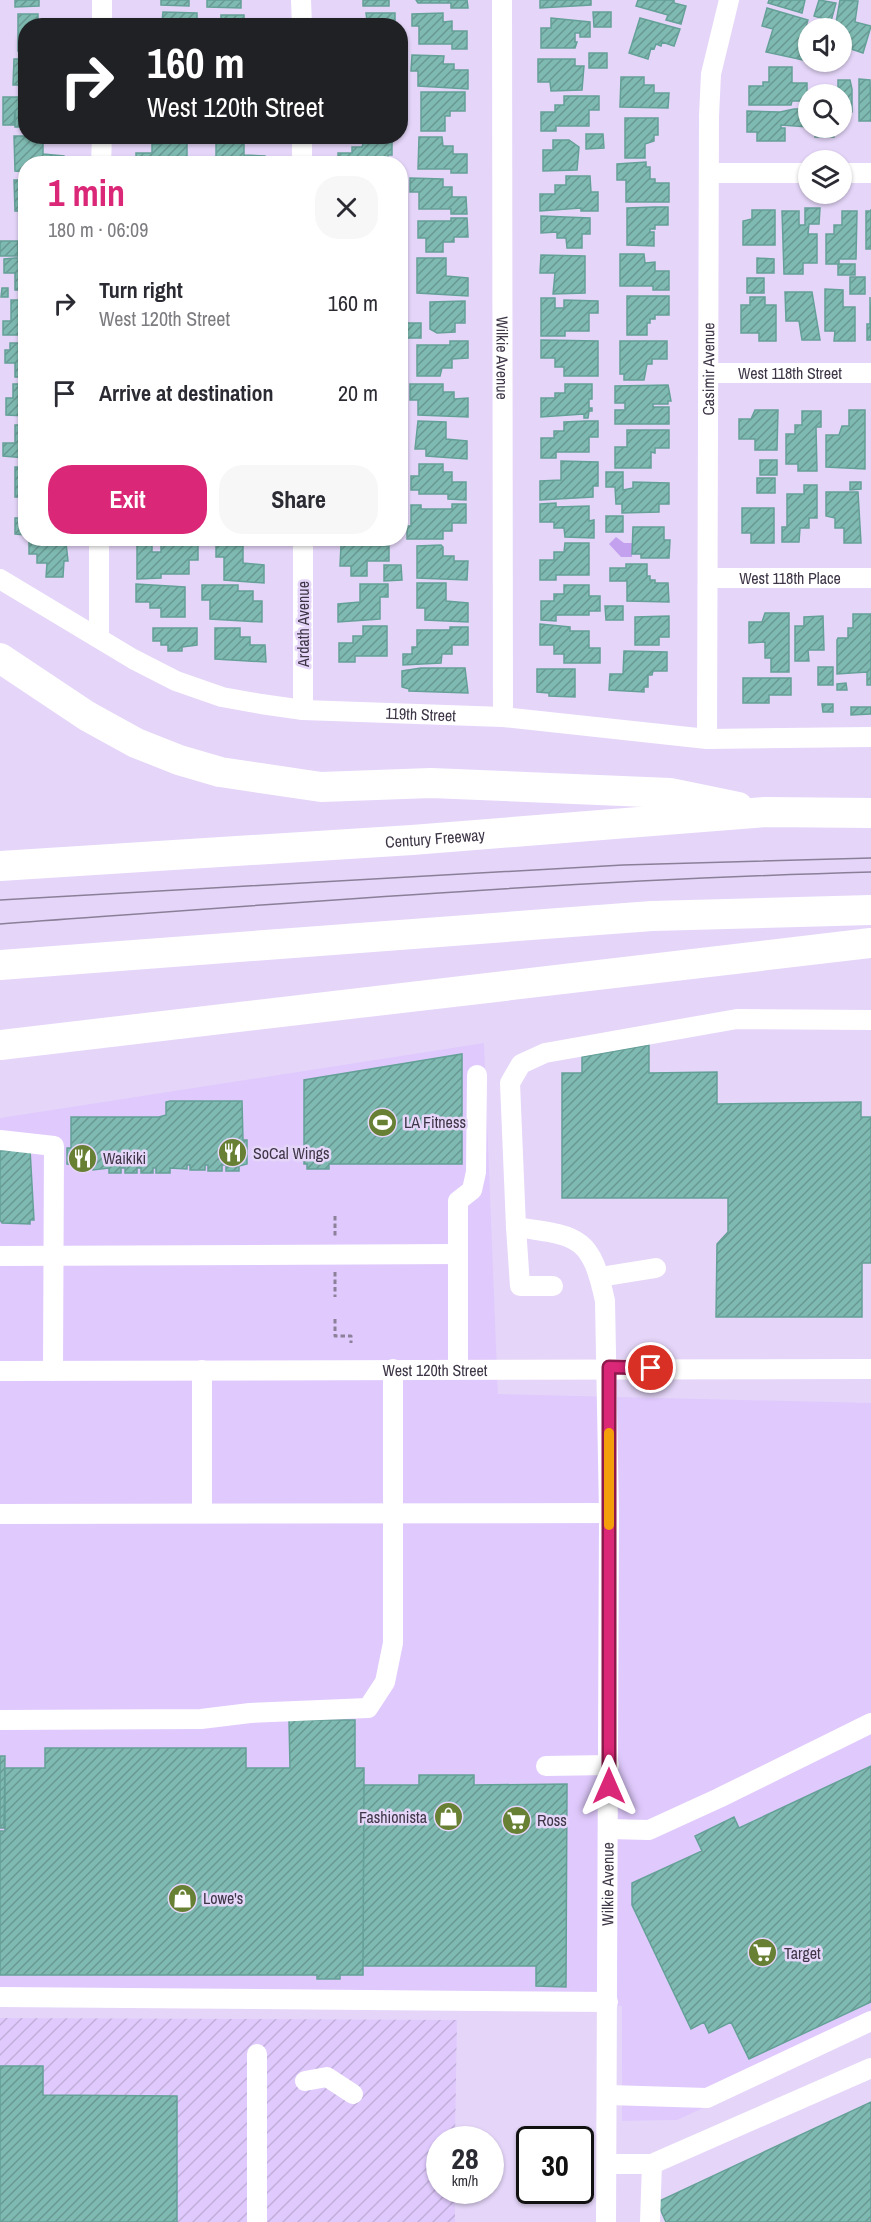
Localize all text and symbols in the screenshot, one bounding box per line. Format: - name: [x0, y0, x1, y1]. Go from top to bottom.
- map controls: [798, 18, 852, 204]
- button: sound: [798, 18, 852, 72]
- text: 160 m: [147, 35, 245, 91]
- icon: right: [48, 42, 126, 120]
- button: search: [798, 84, 852, 138]
- text: West 120th Street: [147, 89, 324, 125]
- button: layers: [798, 150, 852, 204]
- text: 1 min: [48, 169, 125, 217]
- button: close: [315, 176, 378, 239]
- text: 180 m · 06:09: [48, 216, 148, 243]
- text: Turn right: [99, 275, 183, 305]
- icon: right: [48, 287, 81, 320]
- text: 160 m: [328, 288, 378, 318]
- text: West 120th Street: [99, 305, 230, 332]
- street label: Wilkie Avenue: [491, 316, 514, 400]
- street label: Casimir Avenue: [697, 322, 719, 416]
- street label: West 118th Street: [738, 362, 842, 384]
- icon: arrive: [48, 377, 81, 410]
- text: Arrive at destination: [99, 378, 273, 408]
- text: 20 m: [338, 378, 378, 408]
- button: Exit: [48, 465, 207, 534]
- button: Share: [219, 465, 378, 534]
- street label: West 118th Place: [739, 567, 841, 589]
- street label: Ardath Avenue: [292, 581, 314, 668]
- street label: 119th Street: [385, 702, 457, 726]
- street label: Century Freeway: [385, 823, 486, 853]
- sports icon: LA Fitness: [367, 1106, 399, 1138]
- place label: LA Fitness: [404, 1111, 466, 1133]
- restaurant icon: SoCal Wings: [216, 1137, 248, 1169]
- restaurant icon: Waikiki: [66, 1142, 98, 1174]
- place label: SoCal Wings: [253, 1142, 330, 1164]
- place label: Waikiki: [103, 1147, 146, 1169]
- pin: [625, 1342, 676, 1393]
- icon: arrive: [634, 1351, 667, 1384]
- street label: West 120th Street: [383, 1359, 488, 1381]
- position arrow: [577, 1754, 641, 1818]
- shop icon: Fashionista: [432, 1801, 464, 1833]
- supermarket icon: Ross: [500, 1804, 532, 1836]
- place label: Fashionista: [359, 1806, 428, 1828]
- place label: Ross: [537, 1809, 567, 1831]
- street label: Wilkie Avenue: [596, 1842, 619, 1926]
- shop icon: Lowe's: [166, 1882, 198, 1914]
- place label: Lowe's: [203, 1887, 243, 1909]
- supermarket icon: Target: [747, 1937, 779, 1969]
- place label: Target: [784, 1942, 821, 1964]
- speed limit sign: 30: [516, 2126, 594, 2204]
- text: 28: [451, 2138, 479, 2178]
- text: km/h: [452, 2170, 478, 2191]

